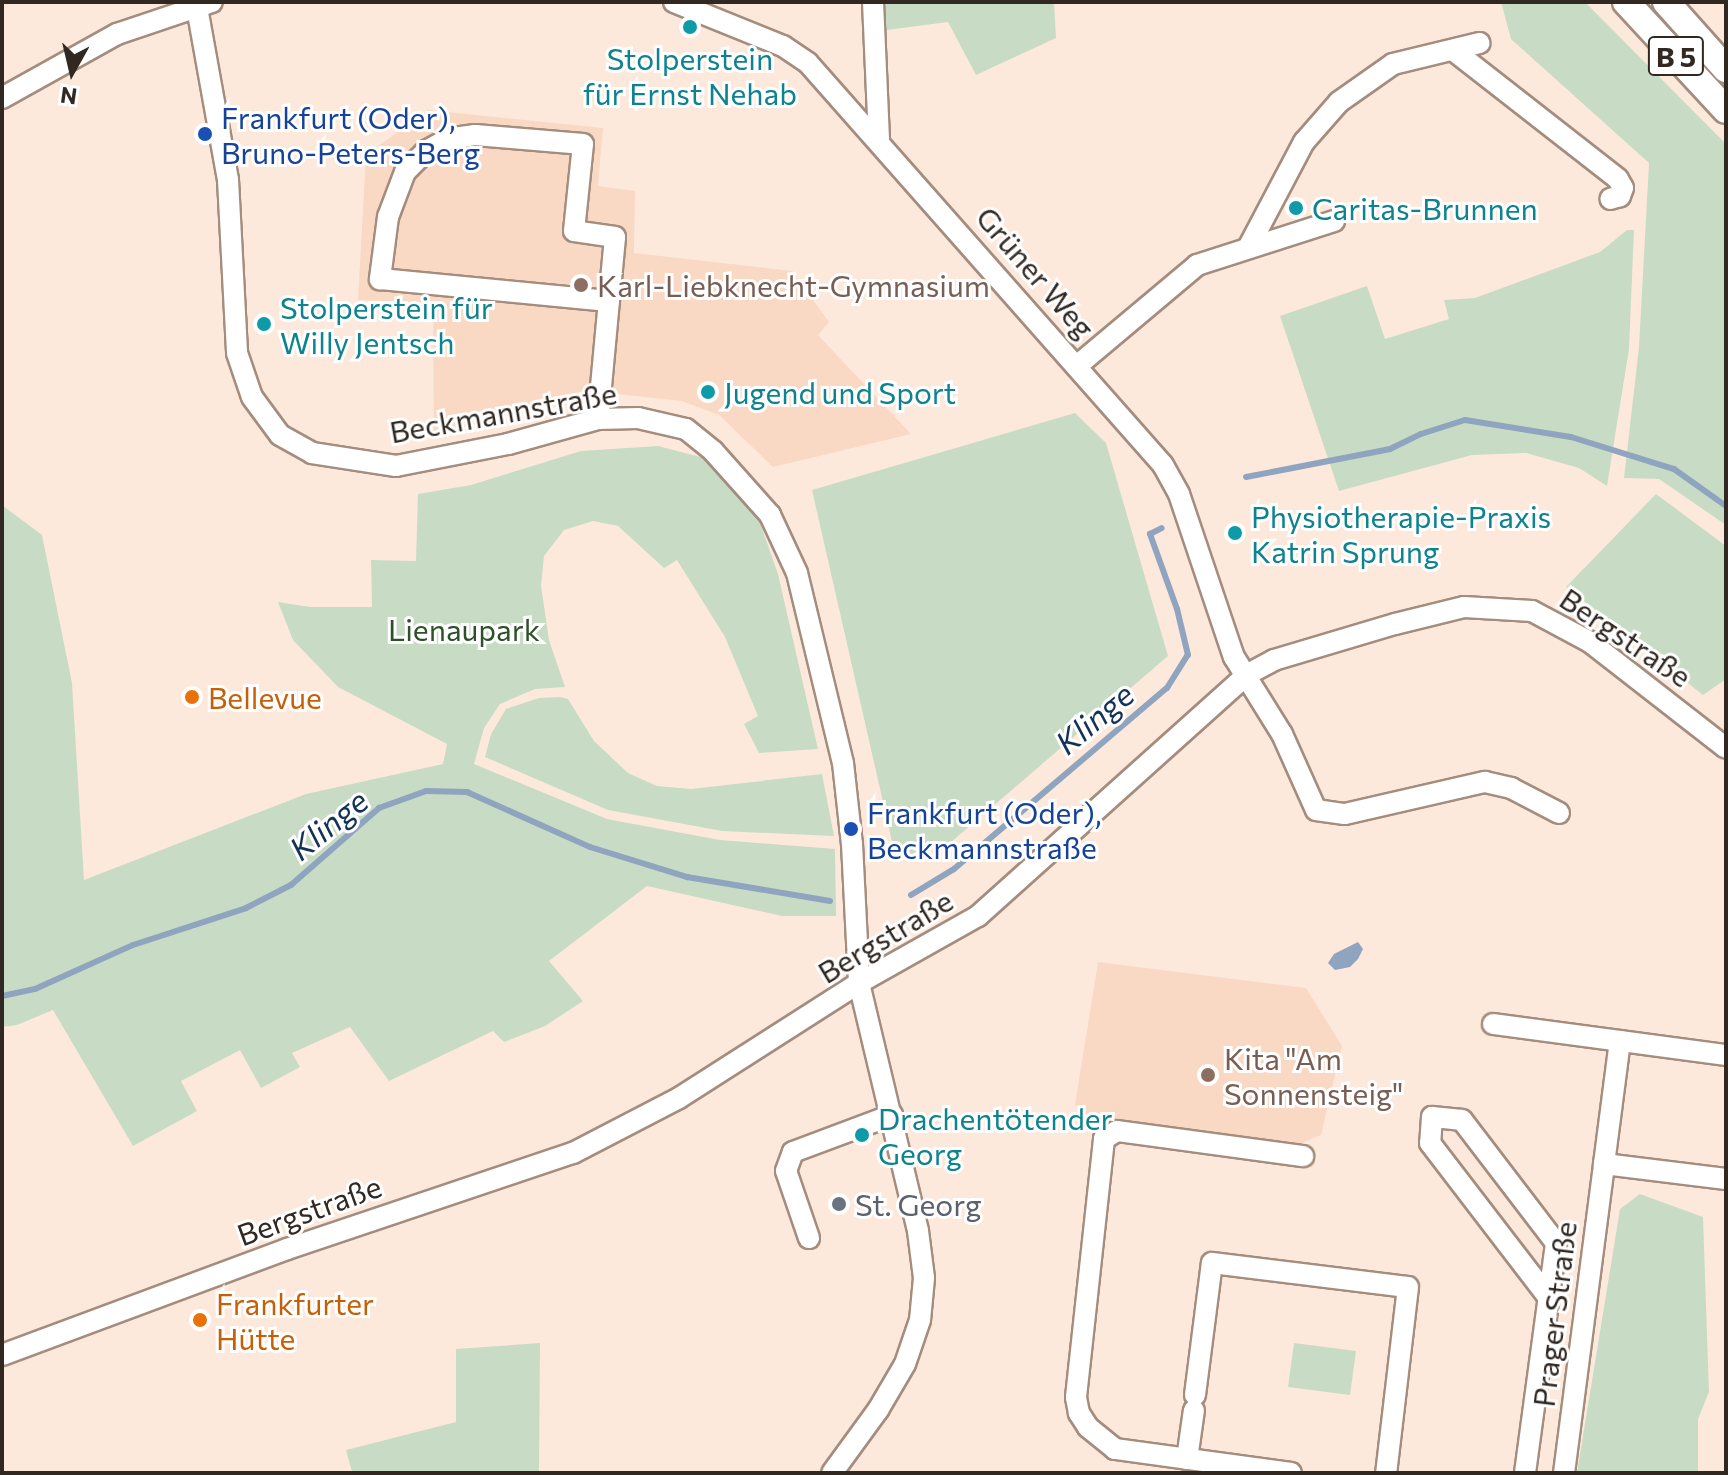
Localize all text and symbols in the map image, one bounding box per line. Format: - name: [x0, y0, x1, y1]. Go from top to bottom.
- marker: Stolperstein für Ernst Nehab: [681, 18, 699, 36]
- north arrow: [32, 32, 112, 112]
- road number: B 5: [1646, 32, 1706, 80]
- place label: Stolperstein für Ernst Nehab: [583, 40, 797, 110]
- text: N: [59, 82, 79, 111]
- place label: Frankfurt (Oder), Bruno-Peters-Berg: [221, 99, 480, 170]
- marker: Frankfurt (Oder), Bruno-Peters-Berg: [196, 125, 214, 143]
- place label: Caritas-Brunnen: [1312, 190, 1538, 226]
- street label: Grüner Weg: [969, 199, 1103, 345]
- marker: Caritas-Brunnen: [1287, 199, 1305, 217]
- place label: Karl-Liebknecht-Gymnasium: [597, 267, 990, 303]
- marker: Karl-Liebknecht-Gymnasium: [572, 276, 590, 294]
- place label: Stolperstein für Willy Jentsch: [280, 289, 493, 360]
- marker: Stolperstein für Willy Jentsch: [255, 315, 273, 333]
- street label: Beckmannstraße: [387, 374, 619, 450]
- place label: Jugend und Sport: [724, 374, 956, 410]
- marker: Jugend und Sport: [699, 383, 717, 401]
- place label: Physiotherapie-Praxis Katrin Sprung: [1251, 498, 1551, 568]
- marker: Physiotherapie-Praxis Katrin Sprung: [1226, 524, 1244, 542]
- street label: Bergstraße: [1553, 580, 1699, 694]
- park label: Lienaupark: [388, 611, 540, 647]
- water label: Klinge: [1047, 674, 1141, 762]
- place label: Bellevue: [208, 679, 322, 715]
- marker: Bellevue: [183, 688, 201, 706]
- water label: Klinge: [281, 781, 375, 867]
- place label: Frankfurt (Oder), Beckmannstraße: [867, 794, 1102, 864]
- marker: Frankfurt (Oder), Beckmannstraße: [842, 820, 860, 838]
- street label: Bergstraße: [811, 882, 959, 990]
- place label: Kita "Am Sonnensteig": [1224, 1040, 1404, 1110]
- marker: Kita "Am Sonnensteig": [1199, 1066, 1217, 1084]
- place label: Drachentötender Georg: [878, 1100, 1113, 1170]
- marker: Drachentötender Georg: [853, 1126, 871, 1144]
- street label: Bergstraße: [232, 1167, 386, 1253]
- place label: St. Georg: [855, 1186, 981, 1222]
- marker: St. Georg: [830, 1195, 848, 1213]
- street label: Prager Straße: [1525, 1219, 1583, 1409]
- place label: Frankfurter Hütte: [216, 1285, 374, 1356]
- marker: Frankfurter Hütte: [191, 1311, 209, 1329]

